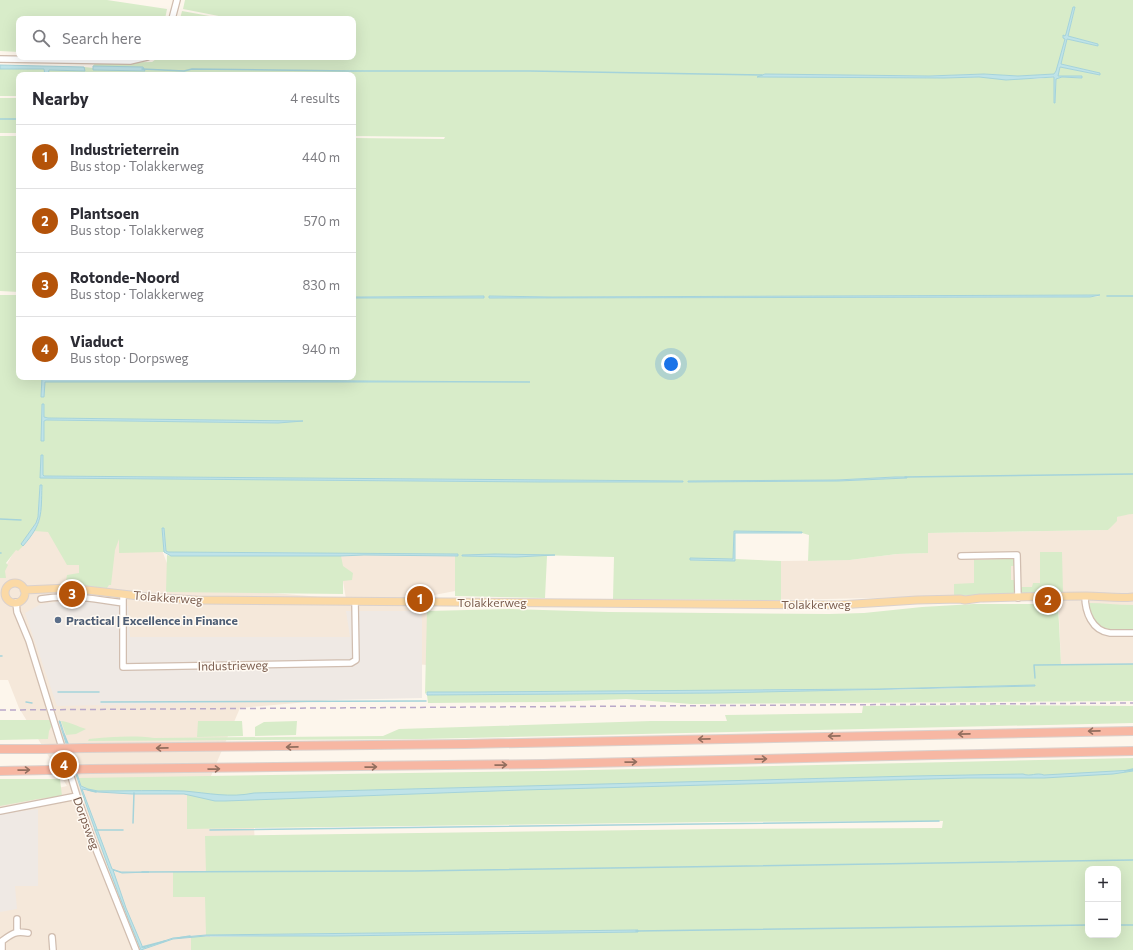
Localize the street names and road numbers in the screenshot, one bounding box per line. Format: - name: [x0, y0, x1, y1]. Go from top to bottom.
- street label: Tolakkerweg: [133, 588, 204, 606]
- street label: Tolakkerweg: [457, 595, 527, 609]
- street label: Tolakkerweg: [781, 597, 851, 611]
- street label: Industrieweg: [198, 657, 269, 673]
- street label: Dorpsweg: [71, 795, 103, 852]

